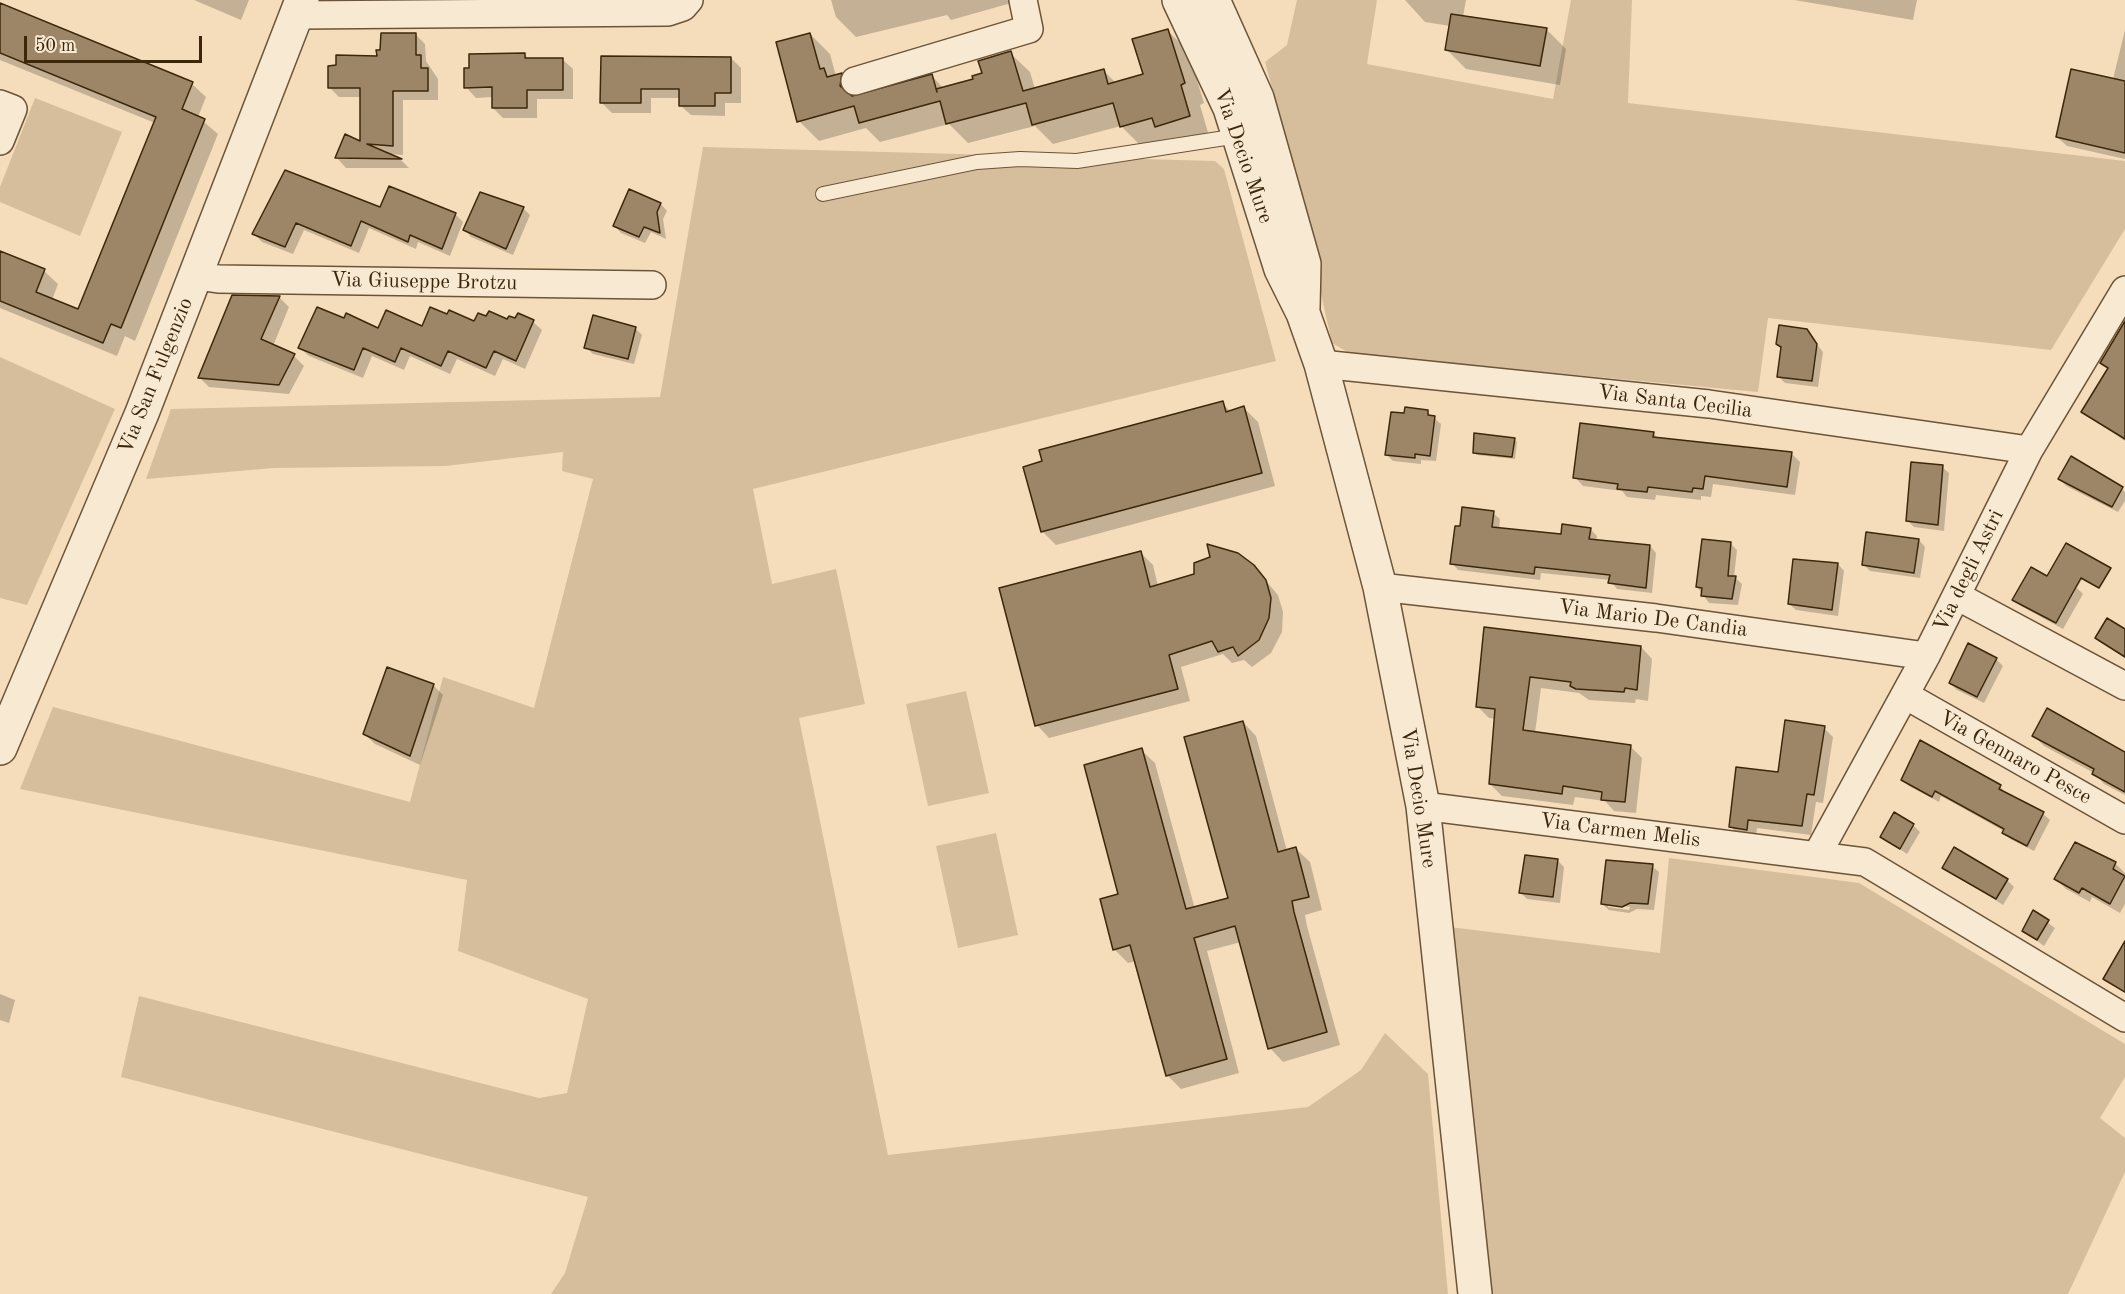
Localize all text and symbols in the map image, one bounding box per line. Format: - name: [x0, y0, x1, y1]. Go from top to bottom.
- scale bar: [27, 24, 206, 62]
- text: 50 m: [35, 37, 75, 55]
- street label: Via Decio Mure: [1208, 85, 1278, 227]
- street label: Via Giuseppe Brotzu: [330, 268, 518, 296]
- street label: Via San Fulgenzio: [113, 294, 199, 458]
- street label: Via Santa Cecilia: [1596, 380, 1754, 424]
- street label: Via degli Astri: [1928, 506, 2010, 636]
- street label: Via Mario De Candia: [1557, 595, 1749, 643]
- street label: Via Gennaro Pesce: [1934, 706, 2096, 810]
- street label: Via Decio Mure: [1394, 726, 1442, 870]
- street label: Via Carmen Melis: [1538, 809, 1702, 853]

